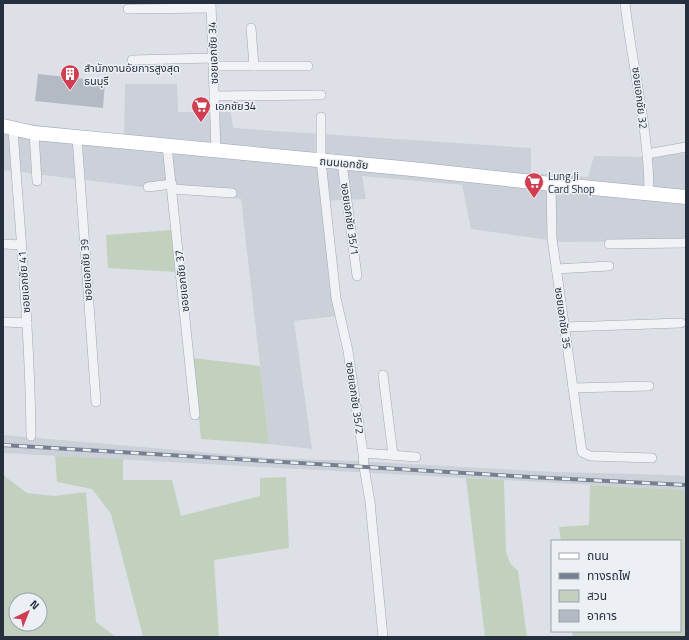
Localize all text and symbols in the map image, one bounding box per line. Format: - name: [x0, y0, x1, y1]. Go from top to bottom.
- street label: ซอยเอกชัย 34: [204, 22, 222, 84]
- place label: สำนักงานอัยการสูงสุด ธนบุรี: [84, 60, 180, 89]
- building icon: สำนักงานอัยการสูงสุด ธนบุรี: [59, 63, 81, 91]
- street label: ซอยเอกชัย 32: [628, 66, 652, 130]
- supermarket icon: เอกชัย34: [190, 95, 212, 123]
- place label: เอกชัย34: [215, 98, 256, 114]
- street label: ถนนเอกชัย: [319, 153, 369, 173]
- place label: Lung Ji Card Shop: [548, 168, 595, 197]
- supermarket icon: Lung Ji Card Shop: [523, 171, 545, 199]
- street label: ซอยเอกชัย 35/1: [337, 182, 363, 256]
- street label: ซอยเอกชัย 39: [76, 238, 96, 302]
- street label: ซอยเอกชัย 37: [171, 249, 193, 313]
- street label: ซอยเอกชัย 41: [14, 250, 34, 314]
- street label: ซอยเอกชัย 35: [551, 286, 575, 350]
- street label: ซอยเอกชัย 35/2: [342, 361, 368, 435]
- legend: [551, 540, 681, 632]
- text: ถนน: [587, 546, 609, 565]
- text: ทางรถไฟ: [587, 566, 630, 585]
- text: สวน: [587, 586, 607, 605]
- north arrow: [8, 592, 48, 632]
- text: N: [27, 596, 43, 613]
- text: อาคาร: [587, 606, 617, 625]

